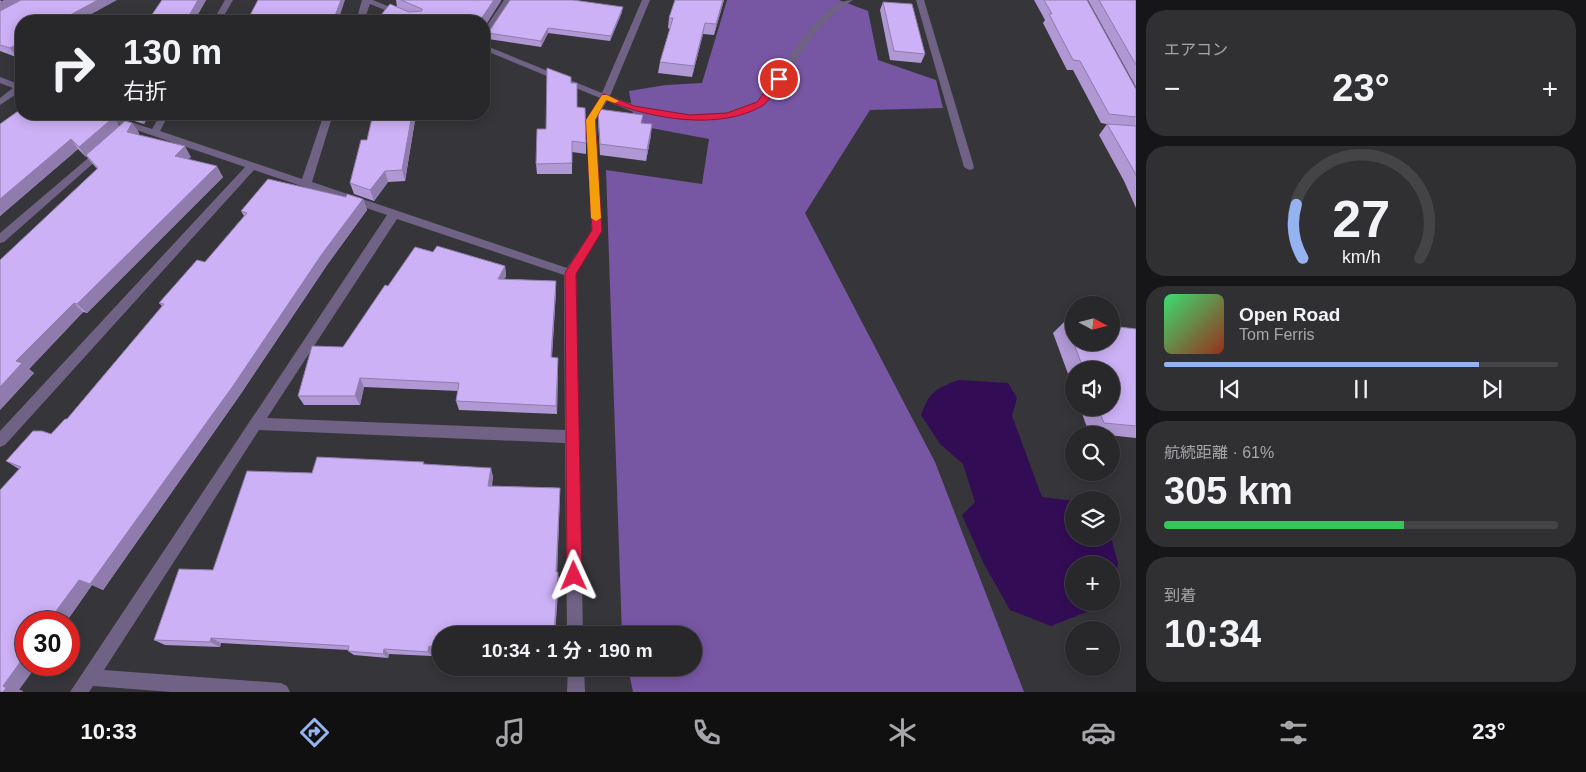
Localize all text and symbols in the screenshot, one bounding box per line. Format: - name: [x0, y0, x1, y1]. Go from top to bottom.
- text: 130 m: [123, 32, 222, 71]
- icon: right: [40, 35, 105, 100]
- text: エアコン: [1164, 41, 1228, 58]
- pin: [758, 58, 800, 100]
- icon: arrive: [765, 65, 793, 93]
- text: 23°: [1332, 67, 1390, 109]
- text: −: [1164, 73, 1180, 104]
- text: +: [1542, 73, 1558, 104]
- text: 右折: [123, 79, 167, 104]
- text: 27: [1332, 190, 1390, 248]
- text: km/h: [1342, 247, 1380, 267]
- north arrow: [1065, 296, 1120, 351]
- map controls: [1065, 296, 1120, 676]
- text: Open Road: [1239, 304, 1340, 325]
- text: Tom Ferris: [1239, 326, 1315, 343]
- button: sound: [1065, 361, 1120, 416]
- icon: previous: [1216, 375, 1244, 403]
- icon: pause: [1347, 375, 1375, 403]
- icon: next: [1478, 375, 1506, 403]
- button: search: [1065, 426, 1120, 481]
- text: 航続距離 · 61%: [1164, 444, 1274, 461]
- text: 305 km: [1164, 470, 1293, 512]
- button: layers: [1065, 491, 1120, 546]
- position arrow: [547, 549, 599, 601]
- button: +: [1065, 556, 1120, 611]
- text: 到着: [1164, 587, 1196, 604]
- speed limit sign: 30: [15, 611, 80, 676]
- text: 10:34: [1164, 613, 1261, 655]
- button: −: [1065, 621, 1120, 676]
- text: 10:34 · 1 分 · 190 m: [481, 640, 653, 661]
- icon: directions: [297, 715, 332, 750]
- icon: music: [493, 715, 528, 750]
- icon: phone: [689, 715, 724, 750]
- icon: climate: [885, 715, 920, 750]
- icon: car: [1081, 715, 1116, 750]
- icon: filters: [1276, 715, 1311, 750]
- text: 10:33: [80, 719, 137, 744]
- text: 23°: [1472, 719, 1506, 744]

